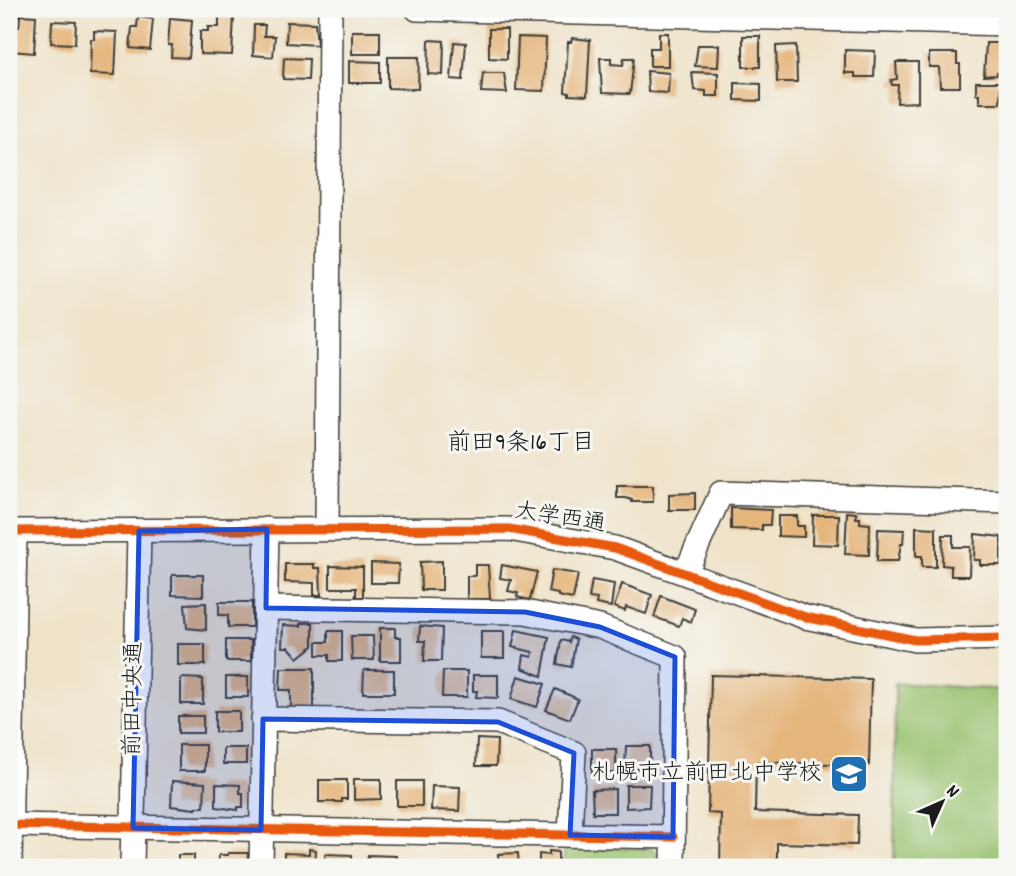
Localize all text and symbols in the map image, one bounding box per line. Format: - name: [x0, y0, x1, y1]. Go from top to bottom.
- district label: 前田9条16丁目: [447, 427, 595, 461]
- street label: 大学西通: [512, 496, 608, 542]
- street label: 前田中央通: [117, 641, 153, 757]
- school or university icon: 札幌市立前田北中学校: [828, 753, 870, 795]
- place label: 札幌市立前田北中学校: [592, 758, 822, 791]
- north arrow: [908, 768, 978, 838]
- text: N: [939, 780, 964, 805]

